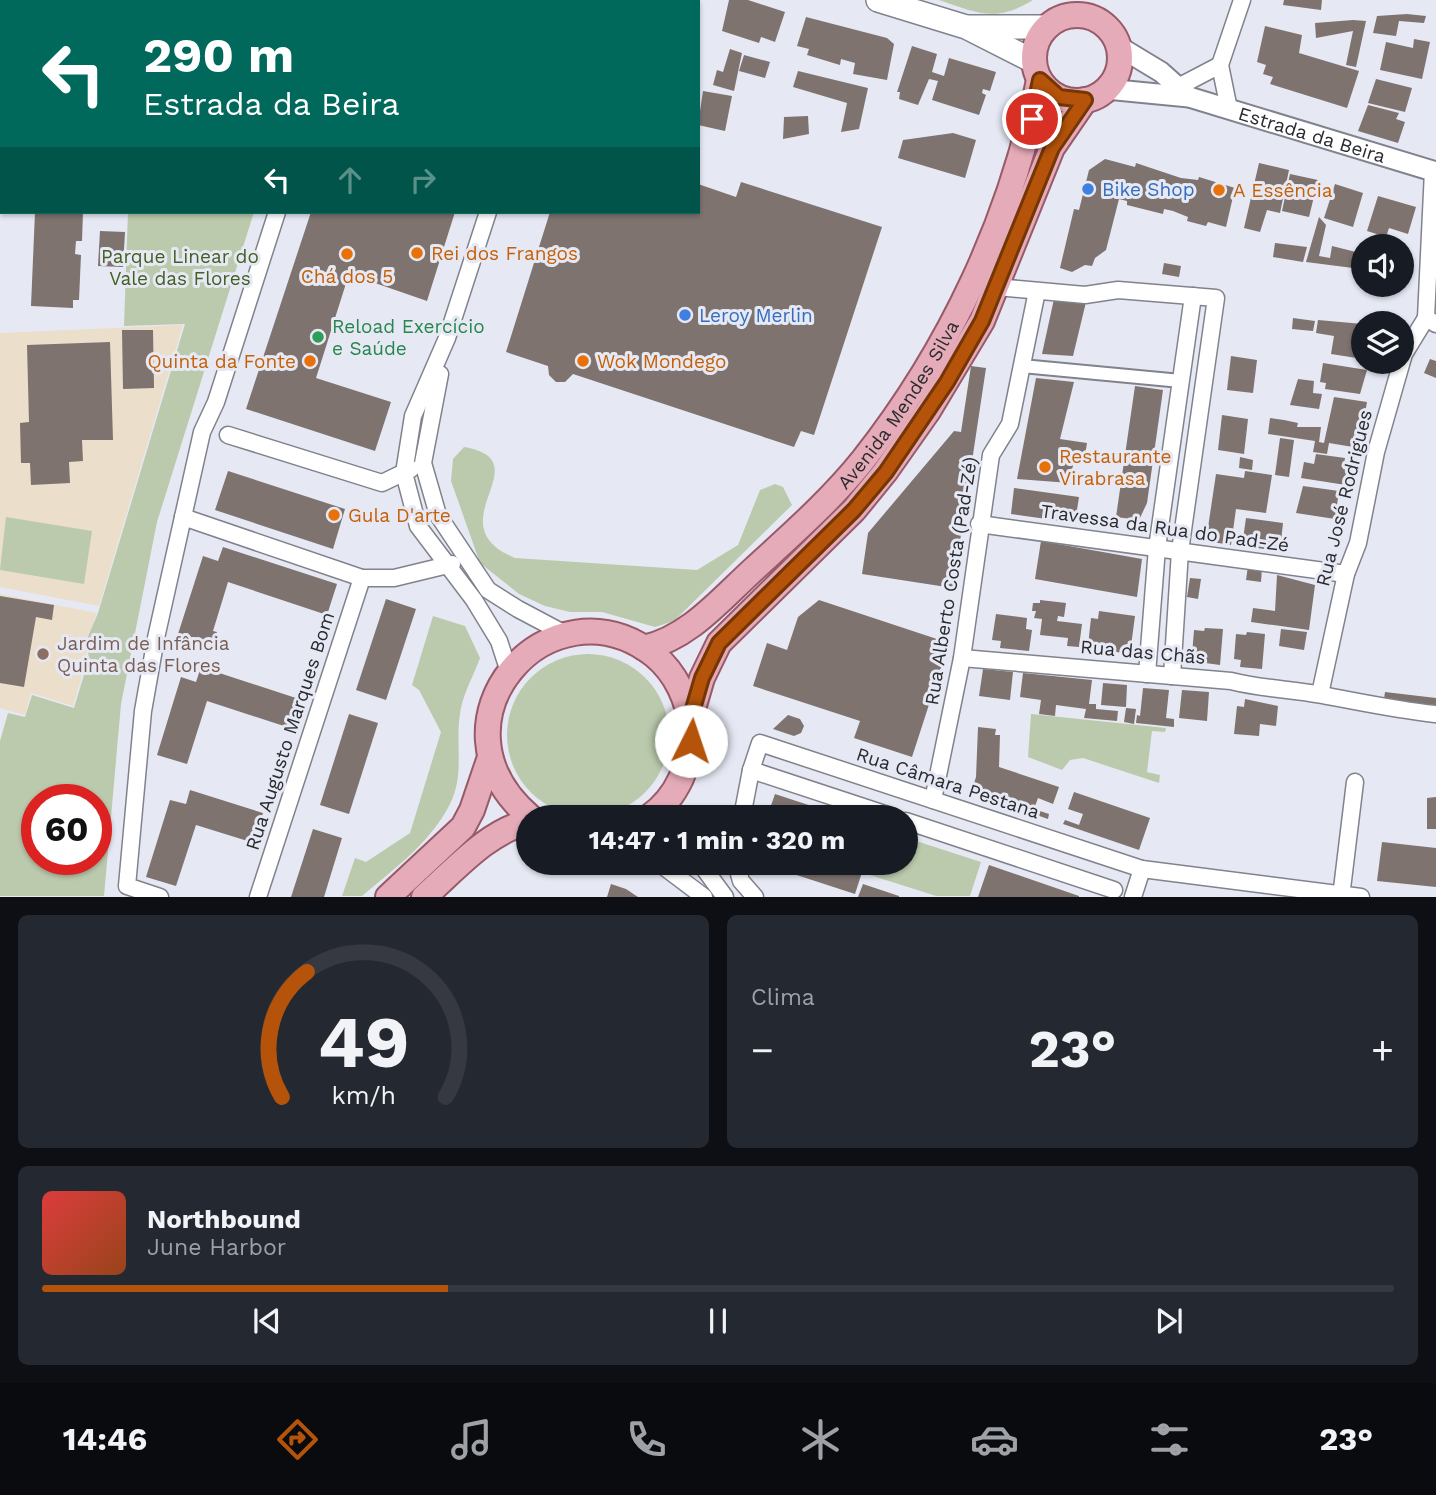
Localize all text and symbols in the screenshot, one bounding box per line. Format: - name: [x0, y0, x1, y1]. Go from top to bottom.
- text: 290 m: [143, 26, 294, 84]
- icon: left: [28, 28, 119, 119]
- text: Estrada da Beira: [143, 85, 400, 123]
- pin: [1002, 89, 1062, 149]
- icon: arrive: [1013, 100, 1051, 138]
- street label: Estrada da Beira: [1236, 101, 1389, 168]
- icon: left: [258, 161, 296, 199]
- icon: ahead: [331, 161, 369, 199]
- icon: right: [404, 161, 442, 199]
- place label: Bike Shop: [1102, 178, 1195, 201]
- place label: A Essência: [1233, 179, 1333, 202]
- marker: Bike Shop: [1080, 181, 1096, 197]
- marker: A Essência: [1211, 182, 1227, 198]
- map controls: [1351, 234, 1414, 374]
- button: sound: [1351, 234, 1414, 297]
- place label: Rei dos Frangos: [431, 242, 578, 265]
- park label: Parque Linear do Vale das Flores: [101, 245, 259, 290]
- marker: Rei dos Frangos: [409, 245, 425, 261]
- marker: Chá dos 5: [339, 246, 355, 262]
- place label: Chá dos 5: [301, 265, 393, 288]
- place label: Leroy Merlin: [699, 304, 813, 327]
- marker: Leroy Merlin: [677, 307, 693, 323]
- button: layers: [1351, 311, 1414, 374]
- place label: Reload Exercício e Saúde: [332, 315, 485, 360]
- street label: Avenida Mendes Silva: [832, 316, 963, 494]
- marker: Reload Exercício e Saúde: [310, 329, 326, 345]
- place label: Quinta da Fonte: [147, 350, 296, 373]
- place label: Wok Mondego: [597, 350, 726, 373]
- marker: Quinta da Fonte: [302, 353, 318, 369]
- marker: Wok Mondego: [575, 353, 591, 369]
- street label: Rua José Rodrigues: [1311, 407, 1377, 589]
- place label: Restaurante Virabrasa: [1059, 445, 1172, 490]
- street label: Rua Alberto Costa (Pad-Zé): [920, 455, 982, 707]
- marker: Restaurante Virabrasa: [1037, 459, 1053, 475]
- street label: Travessa da Rua do Pad-Zé: [1039, 499, 1291, 557]
- place label: Gula D'arte: [348, 504, 451, 527]
- marker: Gula D'arte: [326, 507, 342, 523]
- street label: Rua Augusto Marques Bom: [241, 609, 339, 853]
- place label: Jardim de Infância Quinta das Flores: [57, 632, 230, 677]
- street label: Rua das Chãs: [1079, 635, 1207, 669]
- marker: Jardim de Infância Quinta das Flores: [35, 646, 51, 662]
- position arrow: [654, 704, 728, 778]
- street label: Rua Câmara Pestana: [853, 742, 1043, 824]
- speed limit sign: 60: [21, 784, 112, 875]
- text: 14:47 · 1 min · 320 m: [589, 825, 845, 855]
- text: Clima: [751, 984, 815, 1011]
- text: 49: [318, 1000, 409, 1086]
- text: 23°: [1029, 1019, 1116, 1080]
- text: −: [751, 1028, 774, 1072]
- text: +: [1371, 1028, 1394, 1072]
- text: km/h: [331, 1081, 396, 1110]
- text: Northbound: [147, 1204, 301, 1234]
- text: June Harbor: [147, 1234, 286, 1261]
- icon: previous: [248, 1302, 286, 1340]
- icon: pause: [699, 1302, 737, 1340]
- icon: next: [1150, 1302, 1188, 1340]
- icon: directions: [273, 1415, 322, 1464]
- icon: music: [447, 1415, 496, 1464]
- icon: phone: [622, 1415, 671, 1464]
- icon: climate: [796, 1415, 845, 1464]
- icon: car: [970, 1415, 1019, 1464]
- icon: filters: [1145, 1415, 1194, 1464]
- text: 14:46: [63, 1420, 147, 1458]
- text: 23°: [1319, 1420, 1373, 1458]

